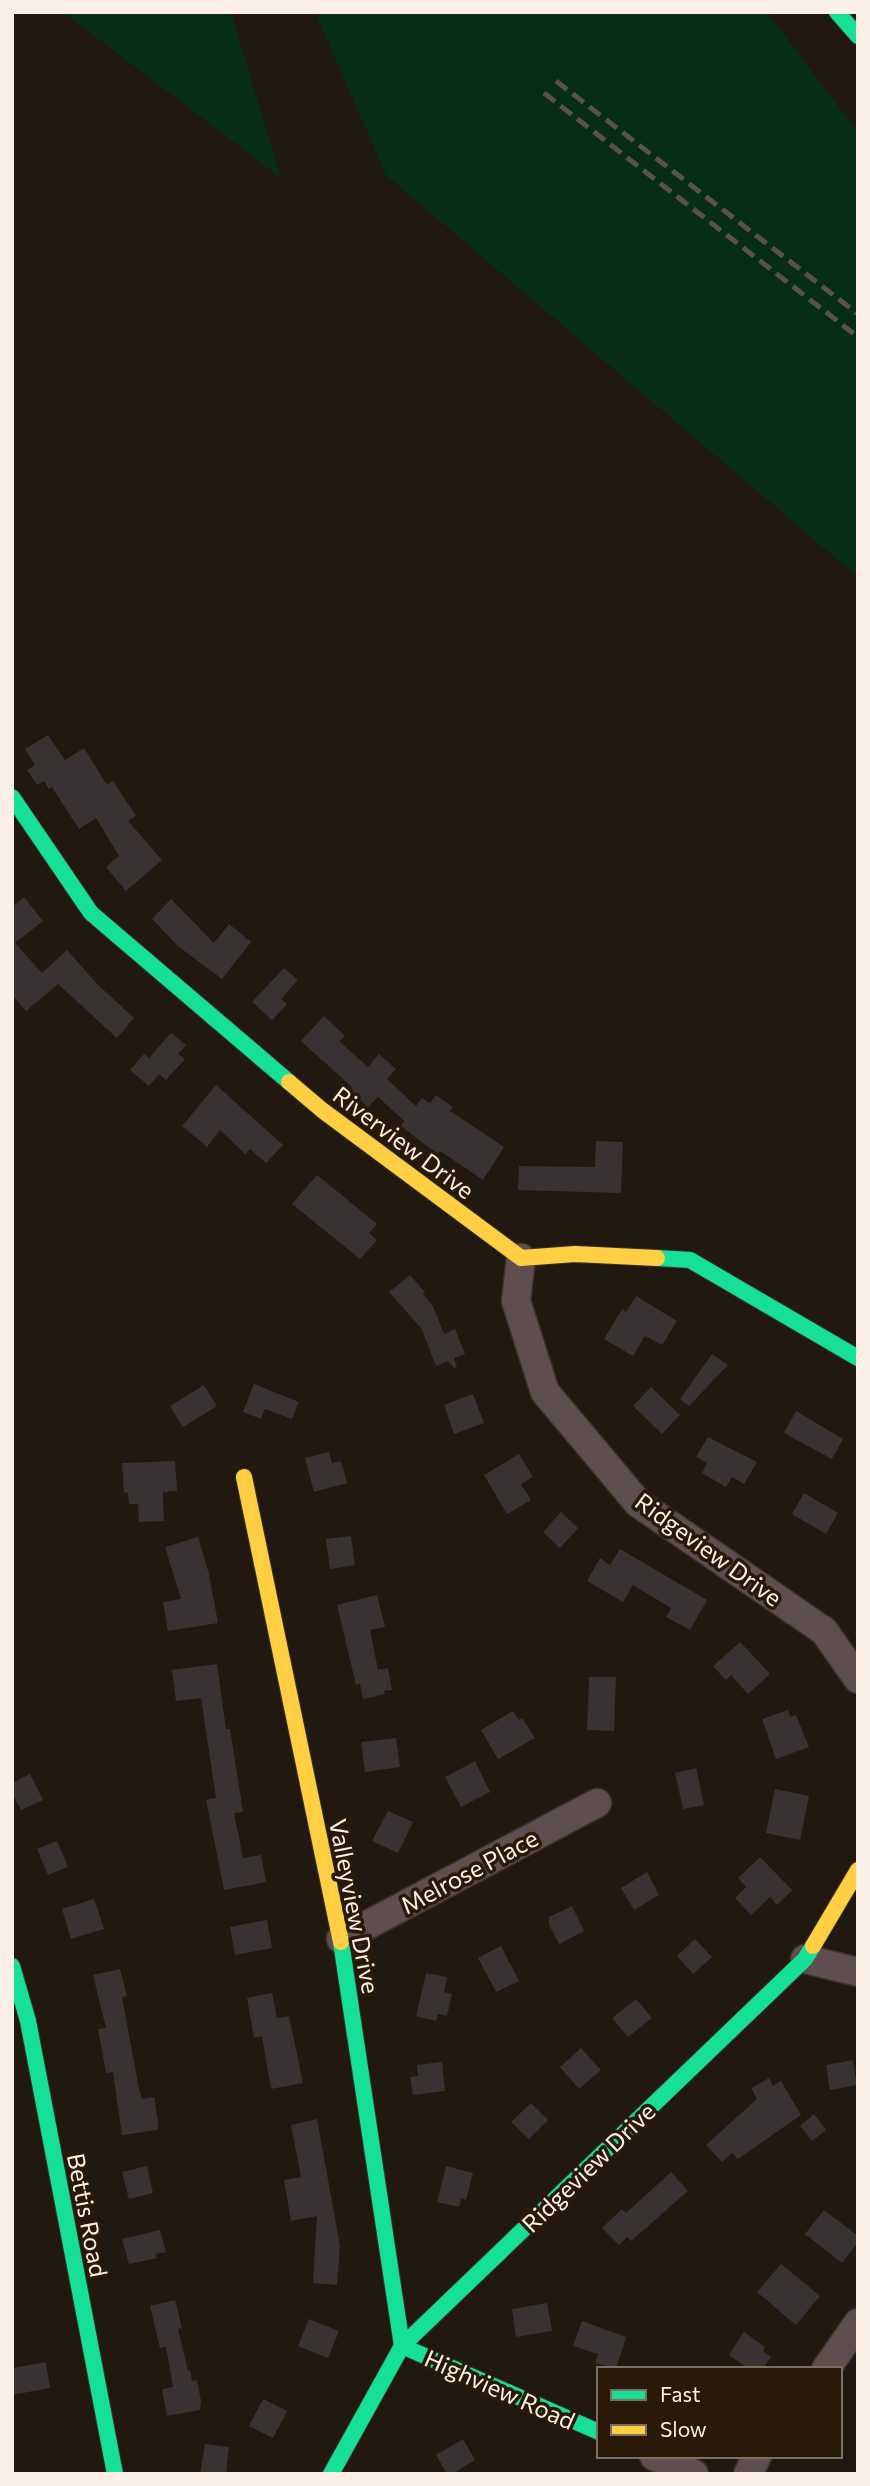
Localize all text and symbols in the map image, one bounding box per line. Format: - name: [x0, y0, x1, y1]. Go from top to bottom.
- street label: Riverview Drive: [328, 1080, 480, 1204]
- street label: Ridgeview Drive: [630, 1486, 788, 1612]
- street label: Valleyview Drive: [324, 1816, 386, 1996]
- street label: Melrose Place: [395, 1823, 543, 1919]
- street label: Ridgeview Drive: [515, 2096, 661, 2238]
- street label: Bettis Road: [62, 2151, 114, 2279]
- street label: Highview Road: [420, 2343, 580, 2435]
- legend: [597, 2367, 842, 2458]
- text: Fast: [660, 2381, 701, 2406]
- text: Slow: [660, 2416, 707, 2441]

